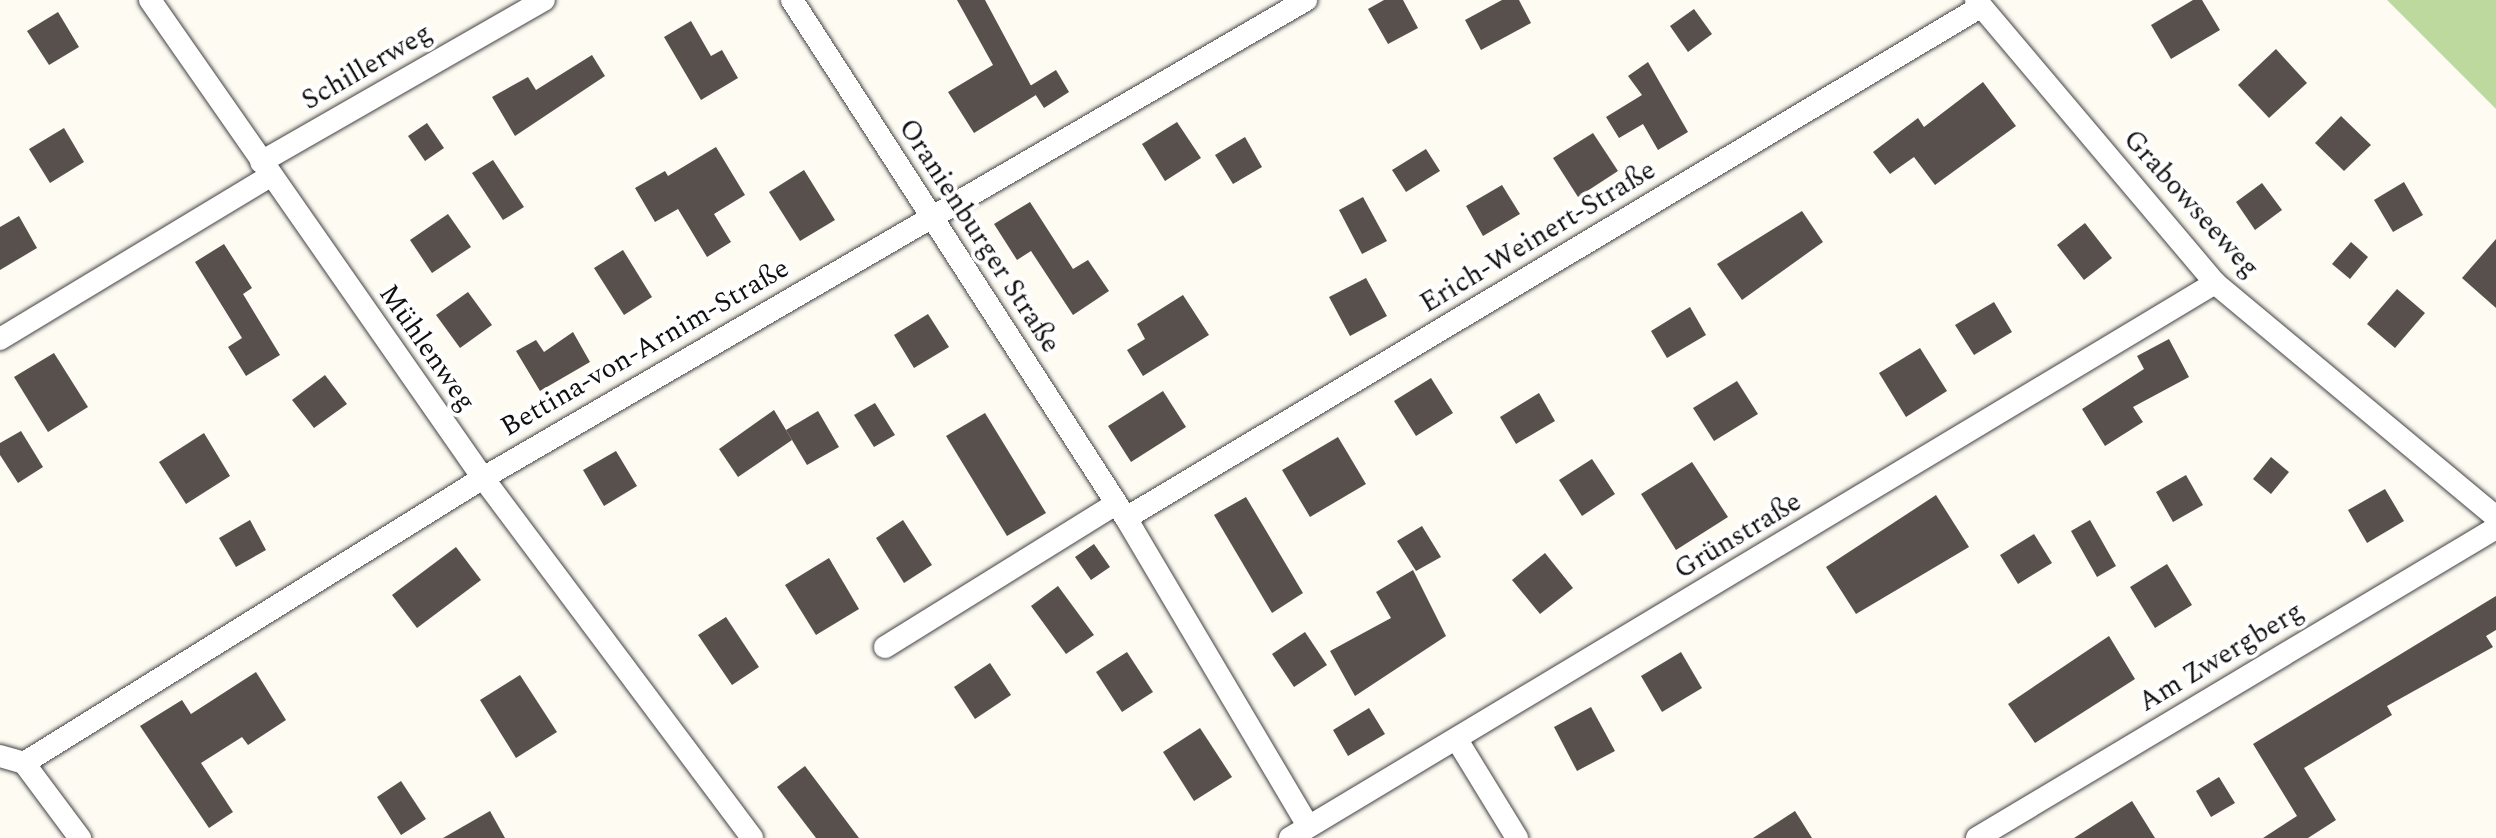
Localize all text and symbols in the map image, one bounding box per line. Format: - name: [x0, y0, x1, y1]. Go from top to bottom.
- street label: Schillerweg: [296, 16, 438, 118]
- street label: Oranienburger Straße: [891, 113, 1067, 359]
- street label: Grabowseeweg: [2116, 123, 2266, 285]
- street label: Erich-Weinert-Straße: [1414, 153, 1662, 321]
- street label: Bettina-von-Arnim-Straße: [495, 252, 795, 444]
- street label: Mühlenweg: [371, 278, 483, 418]
- street label: Grünstraße: [1668, 485, 1808, 587]
- street label: Am Zwergberg: [2132, 595, 2310, 719]

